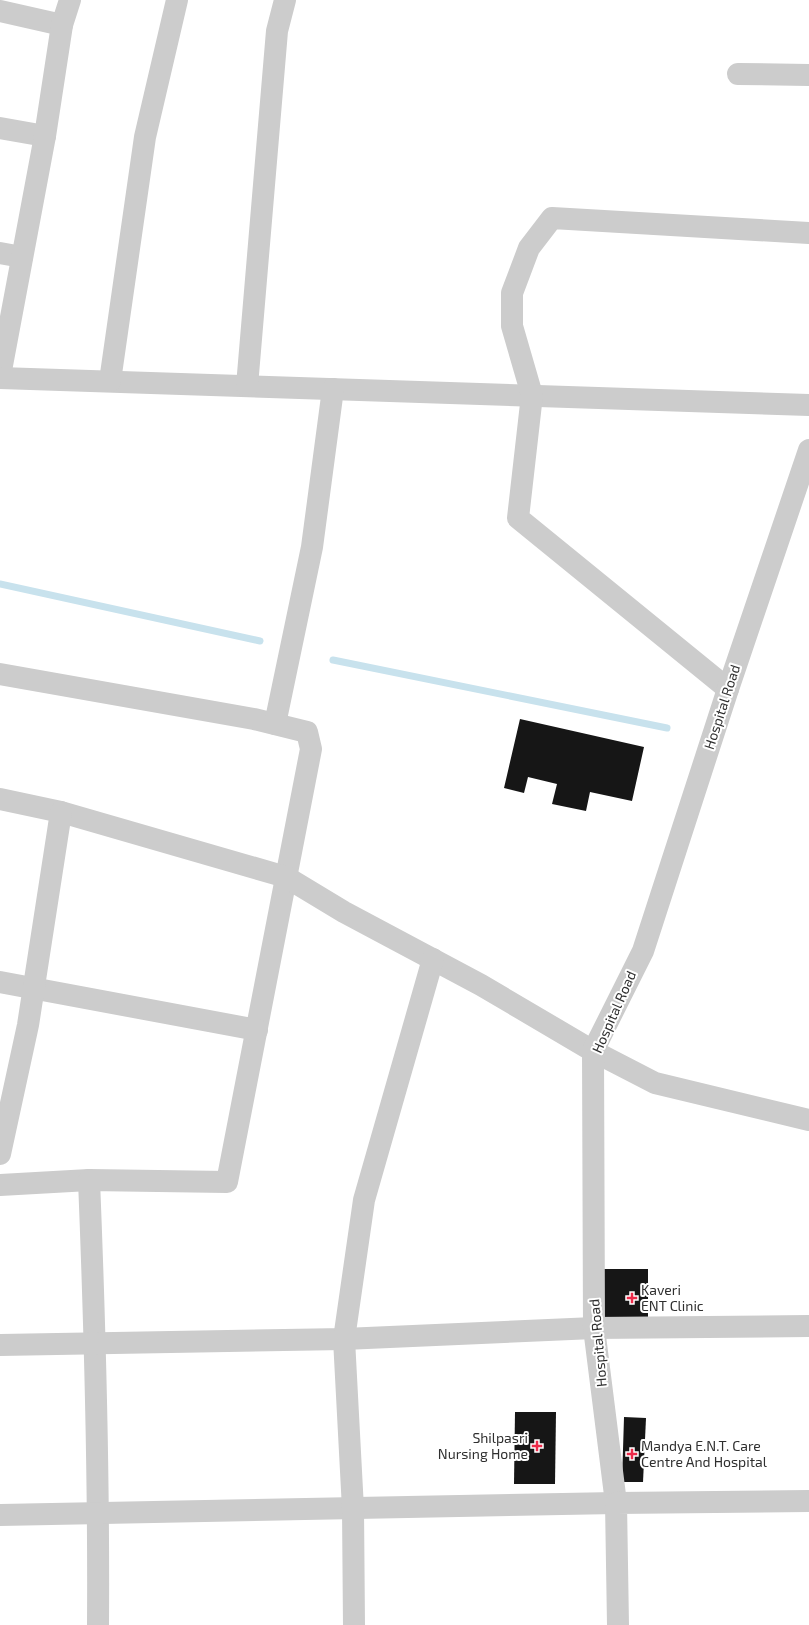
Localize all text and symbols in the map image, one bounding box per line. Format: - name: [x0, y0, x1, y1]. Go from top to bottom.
- street label: Hospital Road: [700, 662, 743, 751]
- street label: Hospital Road: [588, 968, 639, 1056]
- place label: Kaveri ENT Clinic: [641, 1281, 704, 1314]
- marker: Kaveri ENT Clinic: [626, 1292, 638, 1304]
- street label: Hospital Road: [585, 1298, 610, 1388]
- place label: Shilpasri Nursing Home: [438, 1429, 528, 1462]
- place label: Mandya E.N.T. Care Centre And Hospital: [641, 1437, 768, 1470]
- marker: Shilpasri Nursing Home: [531, 1440, 543, 1452]
- marker: Mandya E.N.T. Care Centre And Hospital: [626, 1448, 638, 1460]

